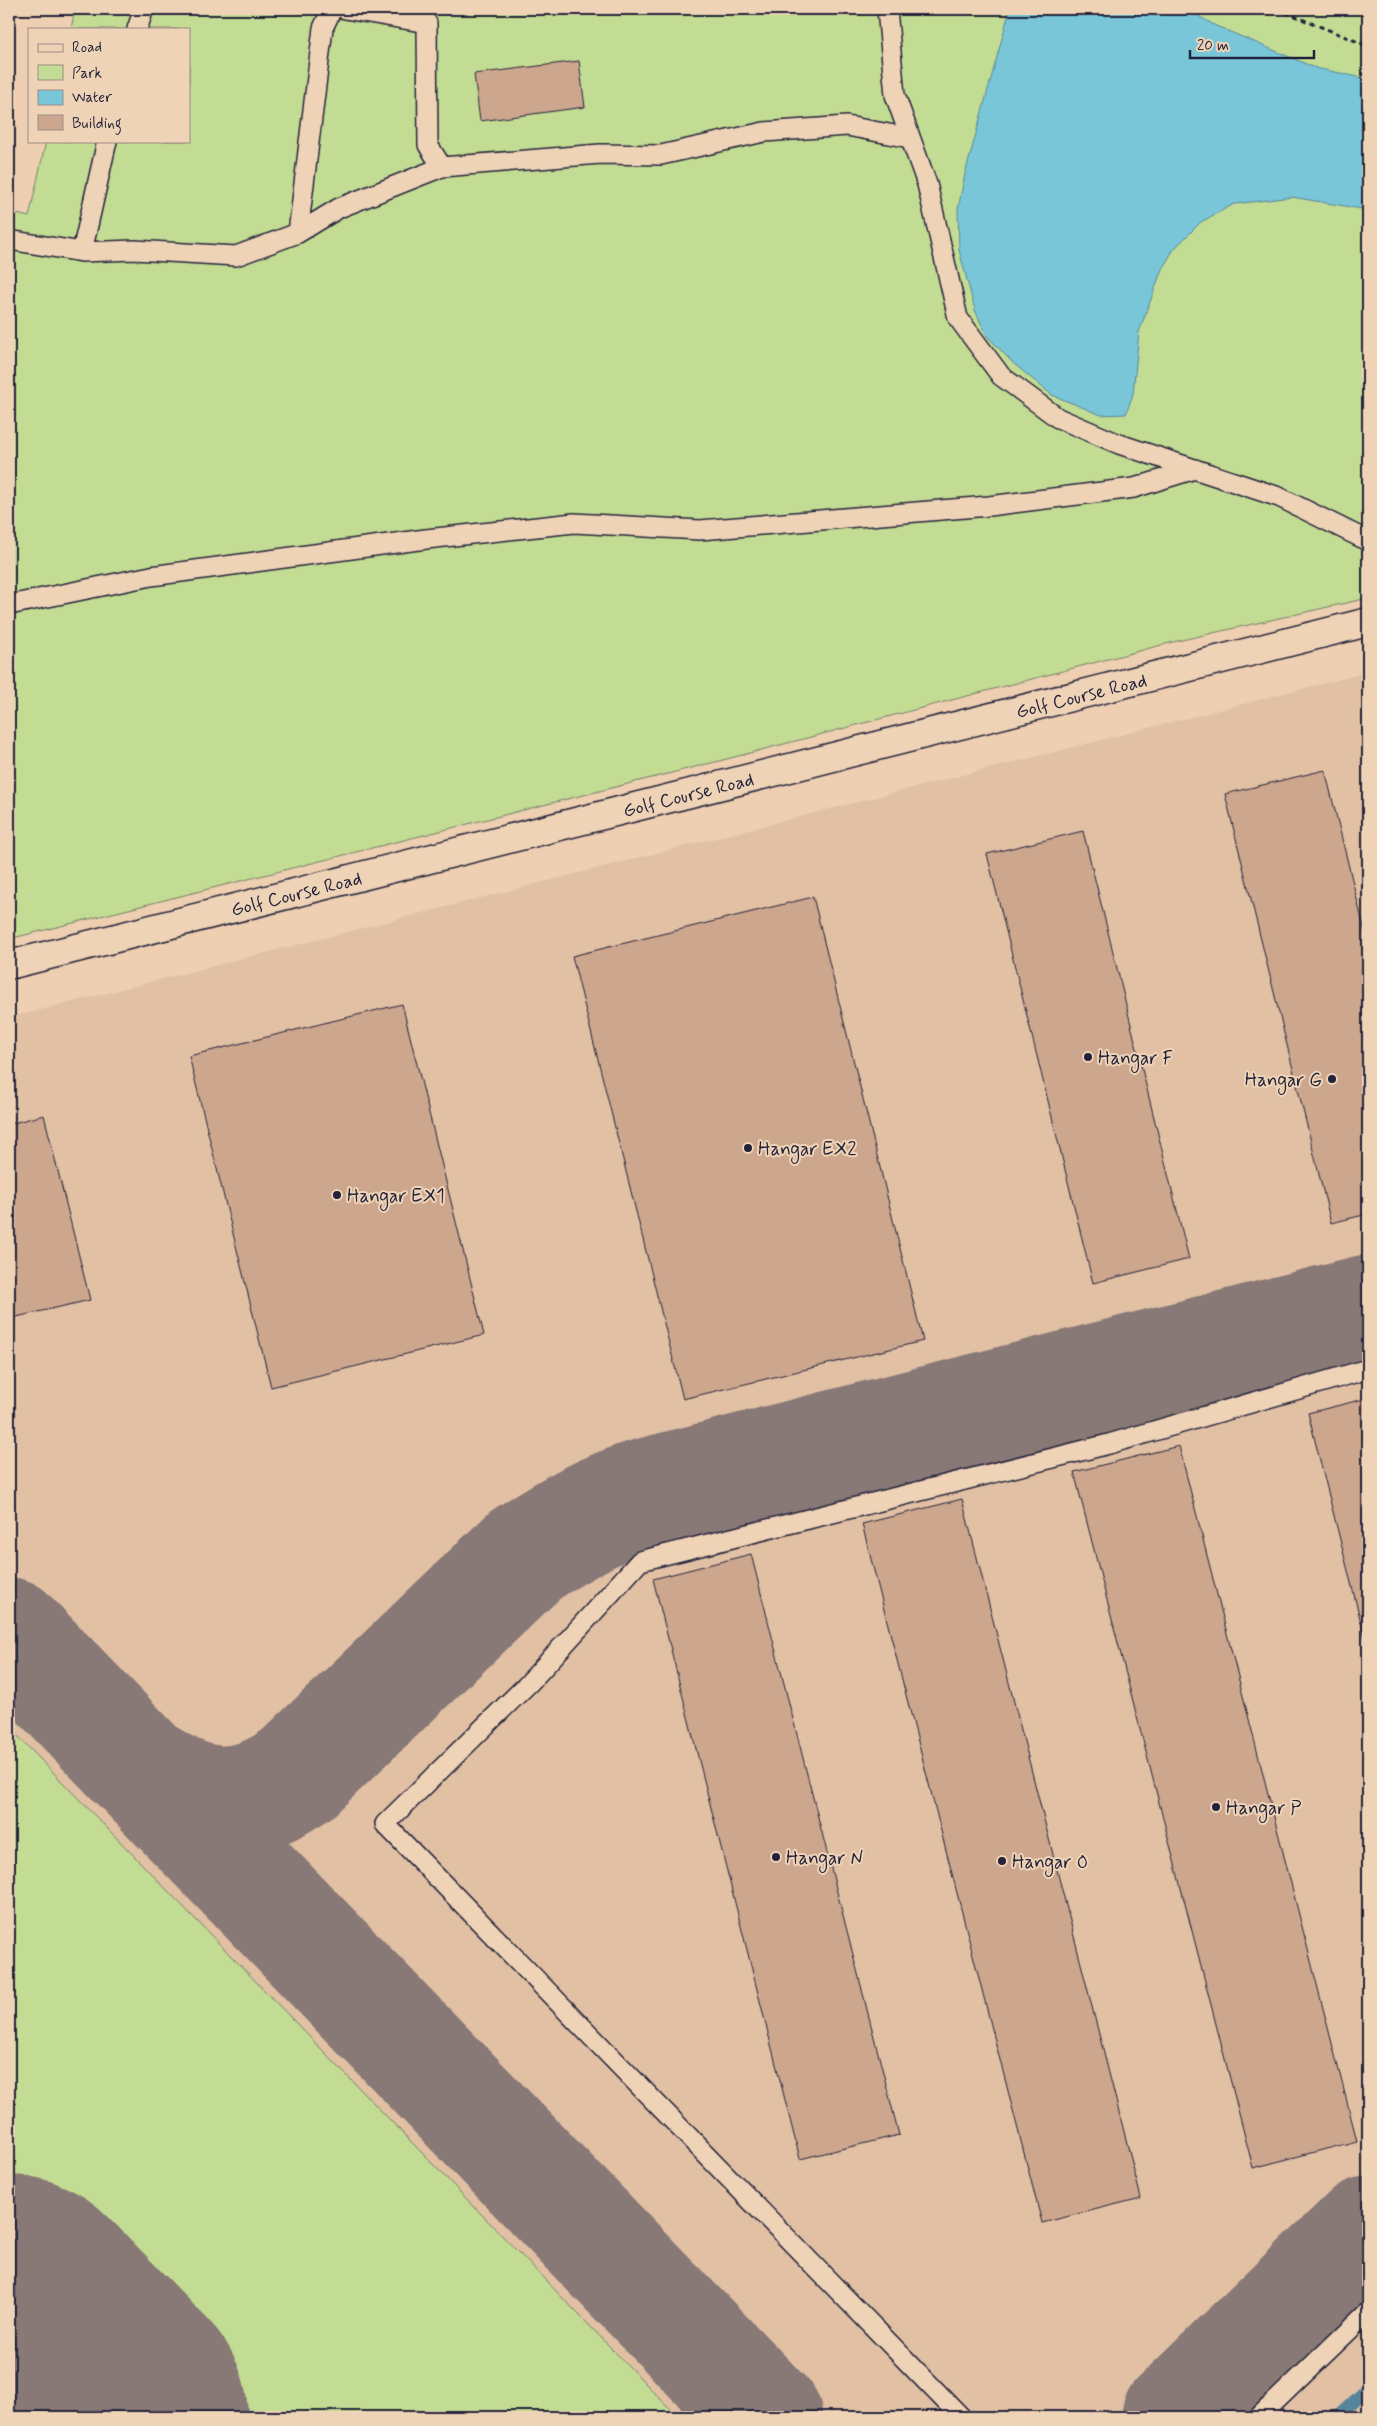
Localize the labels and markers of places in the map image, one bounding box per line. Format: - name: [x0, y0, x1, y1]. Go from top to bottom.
- place label: Hangar F: [1098, 1046, 1173, 1073]
- marker: Hangar F: [1082, 1051, 1094, 1063]
- place label: Hangar G: [1245, 1068, 1322, 1095]
- marker: Hangar G: [1326, 1073, 1338, 1085]
- place label: Hangar EX2: [758, 1137, 857, 1164]
- marker: Hangar EX2: [742, 1142, 754, 1154]
- place label: Hangar EX1: [347, 1184, 445, 1211]
- marker: Hangar EX1: [331, 1189, 343, 1201]
- place label: Hangar P: [1226, 1796, 1302, 1823]
- marker: Hangar P: [1210, 1801, 1222, 1813]
- place label: Hangar N: [786, 1846, 864, 1873]
- place label: Hangar O: [1012, 1850, 1088, 1877]
- marker: Hangar N: [770, 1851, 782, 1863]
- marker: Hangar O: [996, 1855, 1008, 1867]

